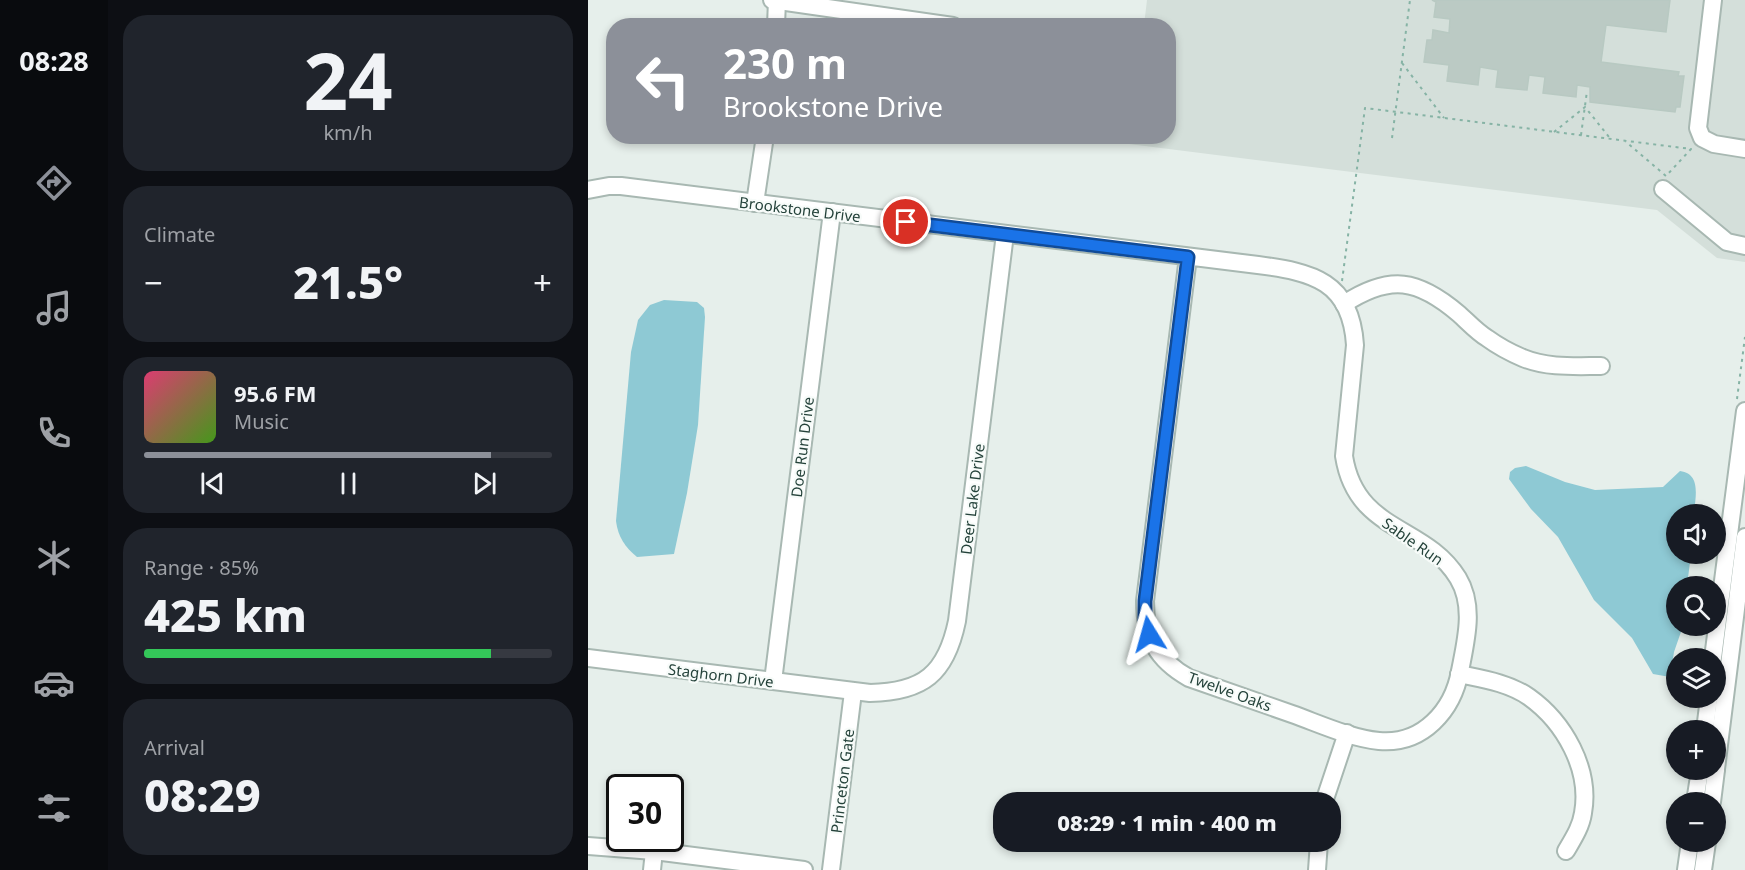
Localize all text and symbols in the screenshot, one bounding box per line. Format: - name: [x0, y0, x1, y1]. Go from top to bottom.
- text: 24: [303, 27, 393, 133]
- text: 230 m: [723, 34, 847, 91]
- text: 08:28: [19, 42, 89, 79]
- icon: left: [624, 42, 702, 120]
- text: Brookstone Drive: [723, 88, 943, 125]
- text: km/h: [323, 119, 373, 146]
- icon: directions: [33, 162, 75, 204]
- street label: Brookstone Drive: [738, 192, 862, 226]
- pin: [880, 196, 931, 247]
- icon: arrive: [889, 205, 922, 238]
- text: Climate: [144, 221, 215, 248]
- text: 21.5°: [293, 251, 403, 312]
- text: −: [144, 260, 163, 305]
- text: +: [533, 260, 552, 305]
- icon: music: [33, 287, 75, 329]
- text: 95.6 FM: [234, 378, 316, 408]
- street label: Doe Run Drive: [786, 396, 818, 498]
- text: Music: [234, 408, 289, 435]
- icon: phone: [33, 412, 75, 454]
- street label: Deer Lake Drive: [955, 442, 989, 556]
- icon: previous: [196, 467, 229, 500]
- icon: pause: [332, 467, 365, 500]
- icon: next: [468, 467, 501, 500]
- map controls: [1666, 504, 1726, 852]
- button: sound: [1666, 504, 1726, 564]
- street label: Sable Run: [1379, 513, 1447, 569]
- icon: climate: [33, 537, 75, 579]
- text: Range · 85%: [144, 554, 259, 581]
- button: search: [1666, 576, 1726, 636]
- text: 425 km: [144, 584, 307, 645]
- position arrow: [1117, 602, 1181, 666]
- button: layers: [1666, 648, 1726, 708]
- street label: Staghorn Drive: [667, 659, 775, 691]
- icon: car: [33, 662, 75, 704]
- street label: Twelve Oaks: [1185, 667, 1275, 715]
- button: +: [1666, 720, 1726, 780]
- street label: Princeton Gate: [826, 728, 858, 834]
- text: Arrival: [144, 734, 205, 761]
- text: 08:29: [144, 764, 261, 825]
- speed limit sign: 30: [606, 774, 684, 852]
- icon: filters: [33, 787, 75, 829]
- button: −: [1666, 792, 1726, 852]
- text: 08:29 · 1 min · 400 m: [1057, 807, 1277, 837]

